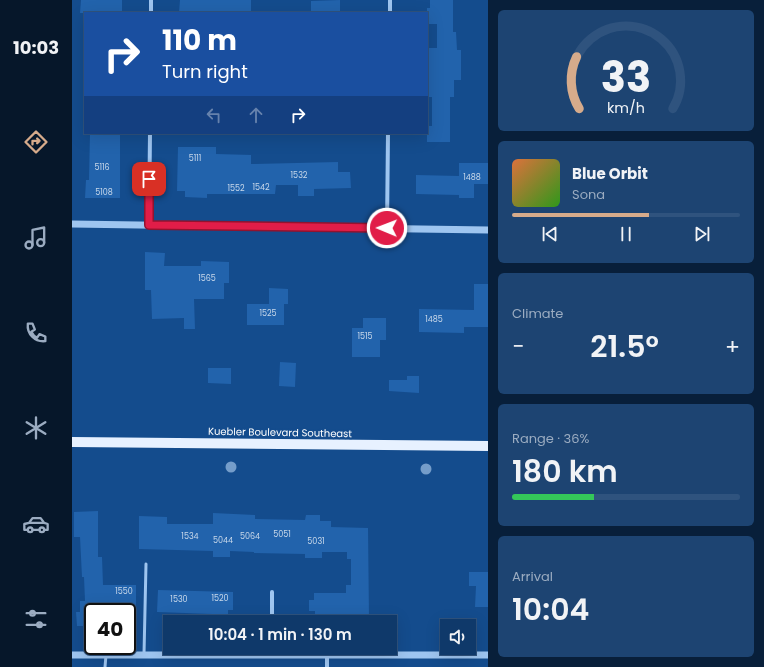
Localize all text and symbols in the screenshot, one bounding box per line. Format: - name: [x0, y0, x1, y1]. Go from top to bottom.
- text: 110 m: [162, 21, 237, 60]
- icon: right: [96, 28, 148, 80]
- text: 10:03: [13, 35, 59, 60]
- text: 33: [601, 48, 651, 107]
- text: Turn right: [162, 59, 248, 84]
- text: km/h: [607, 97, 645, 117]
- icon: left: [203, 104, 225, 126]
- icon: ahead: [245, 104, 267, 126]
- icon: right: [287, 104, 309, 126]
- icon: directions: [22, 128, 50, 156]
- house number: 5111: [189, 153, 201, 164]
- house number: 5116: [94, 162, 110, 173]
- pin: [132, 162, 166, 196]
- text: Blue Orbit: [572, 163, 648, 184]
- icon: arrive: [138, 168, 160, 190]
- house number: 1532: [291, 170, 308, 181]
- house number: 1488: [463, 172, 481, 183]
- house number: 1542: [252, 182, 270, 193]
- house number: 1552: [227, 183, 245, 194]
- text: Sona: [572, 185, 605, 204]
- house number: 5108: [95, 187, 113, 198]
- position arrow: [366, 207, 408, 249]
- icon: previous: [539, 223, 561, 245]
- icon: pause: [615, 223, 637, 245]
- icon: next: [691, 223, 713, 245]
- icon: music: [22, 224, 50, 252]
- house number: 1565: [198, 273, 216, 284]
- text: Climate: [512, 304, 563, 323]
- house number: 1525: [259, 308, 277, 319]
- house number: 1485: [425, 314, 443, 325]
- icon: phone: [22, 319, 50, 347]
- text: 21.5°: [590, 325, 659, 368]
- house number: 1515: [357, 331, 373, 342]
- text: −: [512, 331, 524, 362]
- text: +: [725, 331, 740, 362]
- icon: climate: [22, 414, 50, 442]
- street label: Kuebler Boulevard Southeast: [208, 424, 352, 441]
- text: Range · 36%: [512, 429, 589, 448]
- text: 180 km: [512, 450, 618, 493]
- icon: car: [22, 510, 50, 538]
- house number: 5051: [273, 529, 291, 540]
- house number: 1534: [181, 531, 199, 542]
- house number: 5064: [240, 531, 260, 542]
- house number: 5044: [213, 535, 233, 546]
- house number: 5031: [307, 536, 325, 547]
- text: Arrival: [512, 567, 553, 586]
- house number: 1550: [115, 586, 133, 597]
- text: 10:04: [512, 588, 589, 631]
- house number: 1520: [211, 593, 229, 604]
- house number: 1530: [170, 594, 188, 605]
- speed limit sign: 40: [84, 603, 136, 655]
- icon: filters: [22, 605, 50, 633]
- map controls: [440, 619, 476, 655]
- button: sound: [440, 619, 476, 655]
- text: 10:04 · 1 min · 130 m: [208, 624, 352, 645]

